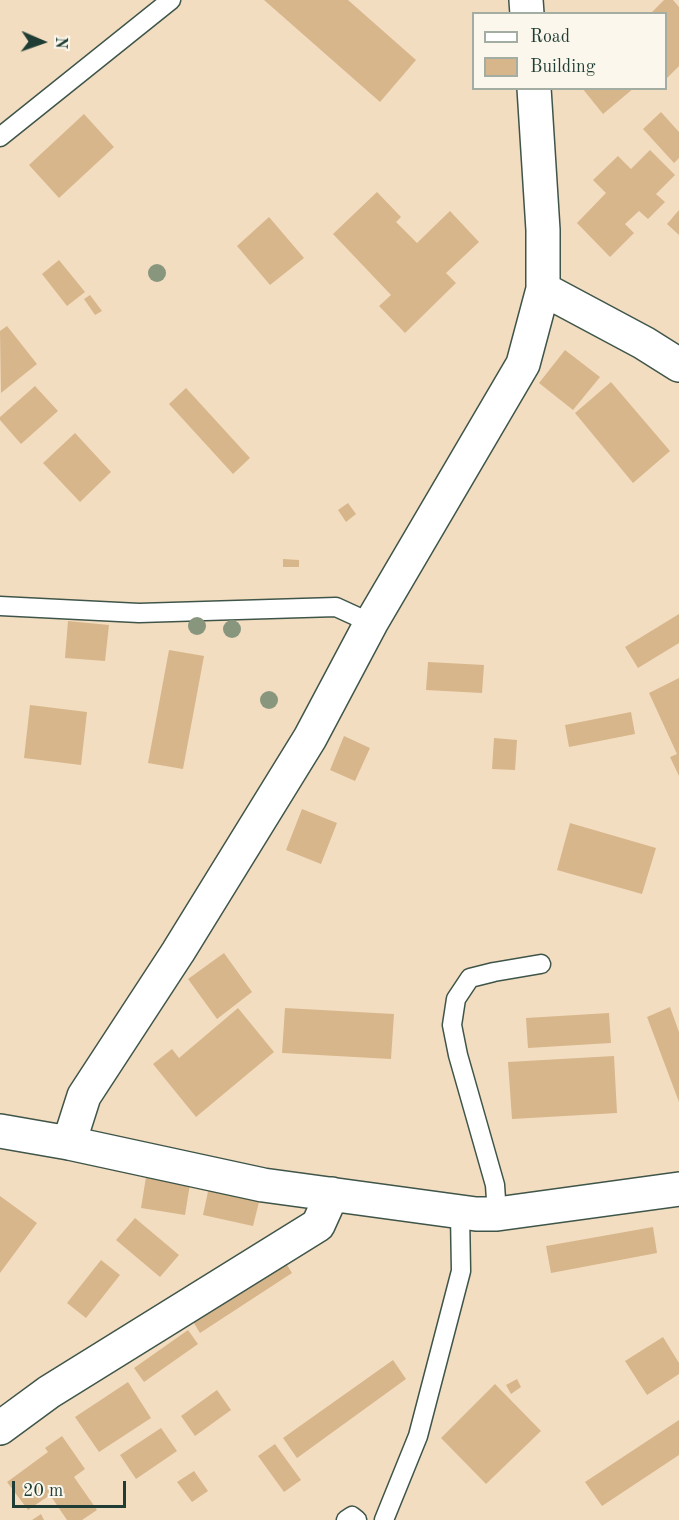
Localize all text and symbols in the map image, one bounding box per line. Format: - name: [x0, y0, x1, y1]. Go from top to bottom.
- north arrow: [12, 12, 72, 72]
- legend: [472, 12, 667, 90]
- text: Road: [530, 28, 570, 46]
- text: N: [52, 36, 68, 49]
- text: Building: [530, 58, 595, 76]
- scale bar: [15, 1469, 129, 1507]
- text: 20 m: [23, 1482, 63, 1500]

